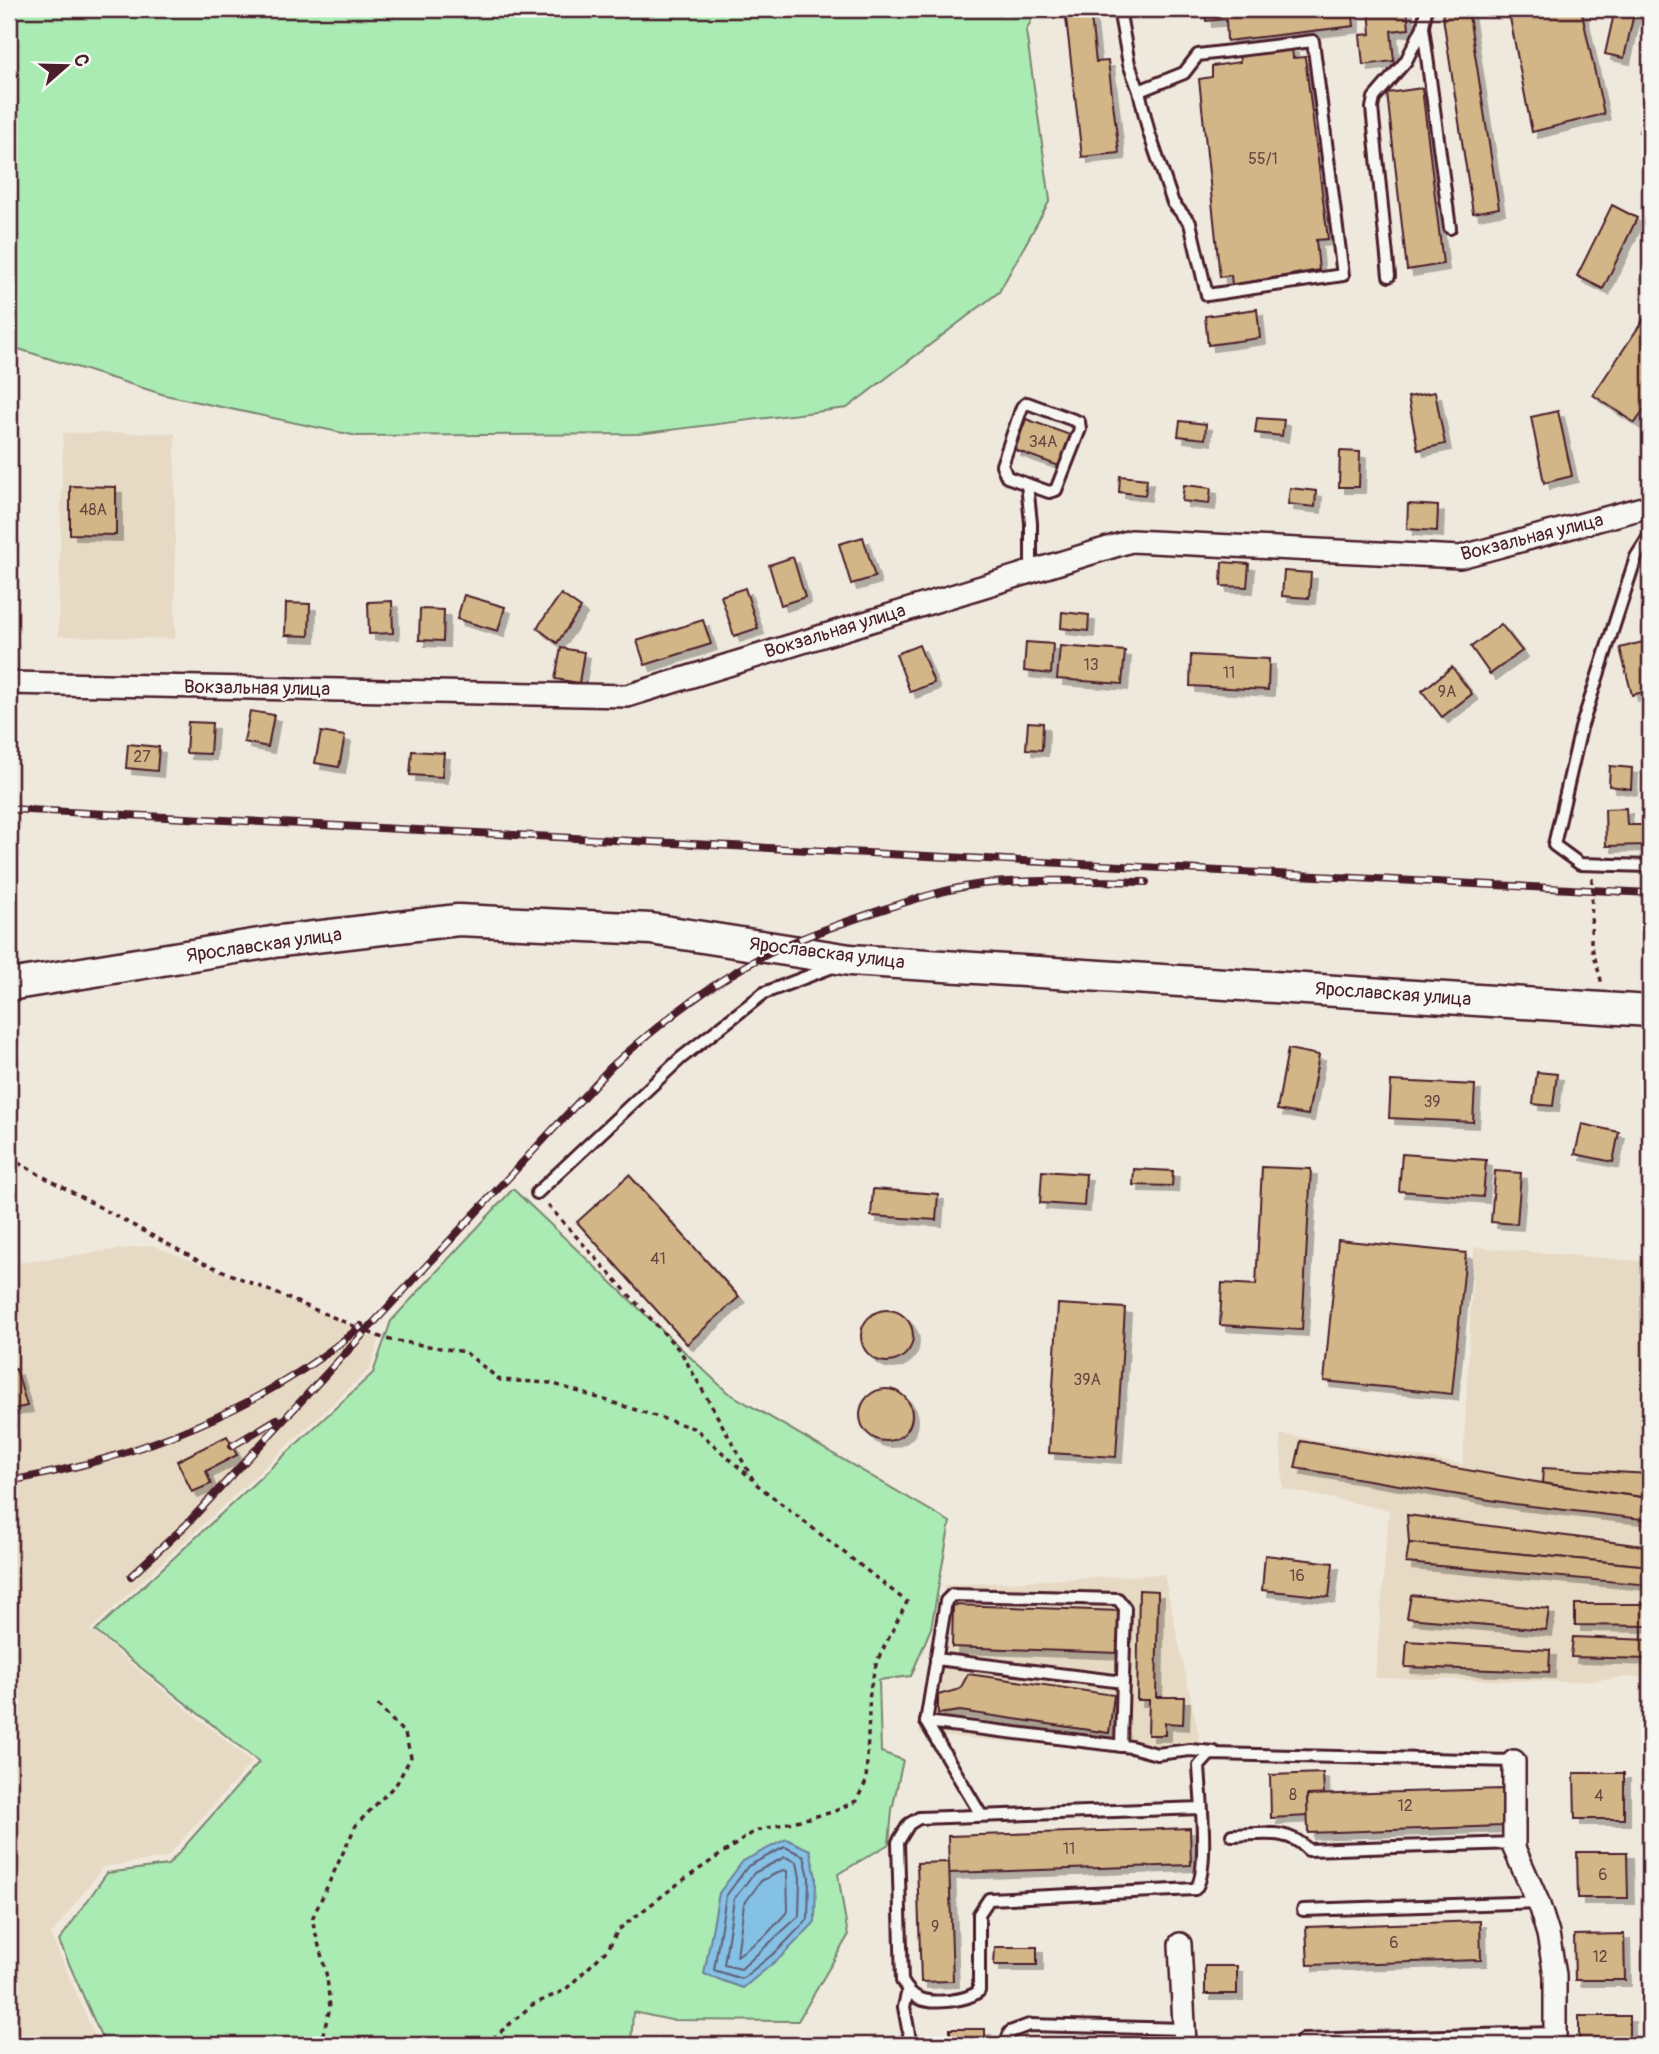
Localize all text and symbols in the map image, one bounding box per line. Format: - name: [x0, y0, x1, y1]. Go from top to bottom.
- north arrow: [32, 32, 102, 102]
- text: С: [68, 51, 94, 70]
- house number: 55/1: [1248, 149, 1278, 169]
- house number: 34А: [1029, 432, 1057, 452]
- house number: 48А: [79, 500, 107, 520]
- street label: Вокзальная улица: [1458, 508, 1606, 566]
- street label: Вокзальная улица: [762, 598, 909, 664]
- house number: 13: [1083, 655, 1099, 675]
- house number: 11: [1223, 663, 1235, 683]
- street label: Вокзальная улица: [184, 675, 330, 701]
- house number: 9А: [1438, 682, 1456, 702]
- house number: 27: [133, 747, 151, 767]
- street label: Ярославская улица: [185, 922, 343, 968]
- street label: Ярославская улица: [748, 932, 906, 974]
- street label: Ярославская улица: [1314, 977, 1472, 1011]
- house number: 39: [1423, 1092, 1441, 1112]
- house number: 41: [650, 1249, 666, 1269]
- house number: 39А: [1073, 1370, 1101, 1390]
- house number: 16: [1289, 1566, 1305, 1586]
- house number: 8: [1289, 1785, 1297, 1805]
- house number: 4: [1594, 1786, 1604, 1806]
- house number: 12: [1397, 1796, 1413, 1816]
- house number: 11: [1063, 1839, 1075, 1859]
- house number: 6: [1598, 1865, 1608, 1885]
- house number: 9: [931, 1917, 939, 1937]
- house number: 6: [1389, 1933, 1399, 1953]
- house number: 12: [1592, 1947, 1608, 1967]

